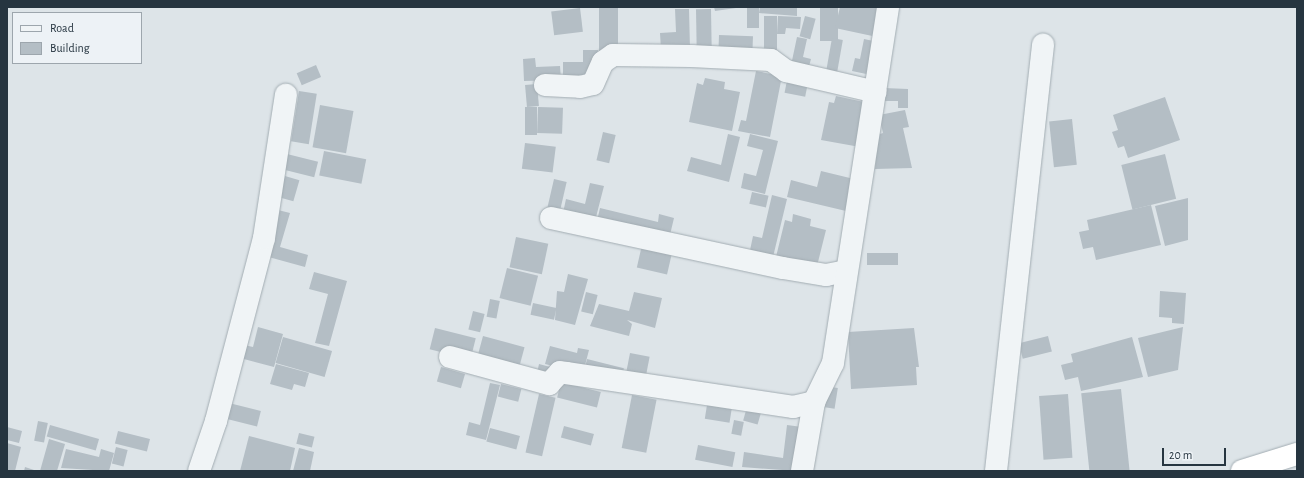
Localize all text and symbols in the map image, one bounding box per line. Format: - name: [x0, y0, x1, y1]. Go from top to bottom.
- legend: [12, 12, 142, 64]
- text: Road: [50, 22, 74, 34]
- text: Building: [50, 42, 90, 54]
- scale bar: [1164, 440, 1228, 466]
- text: 20 m: [1169, 449, 1192, 461]

